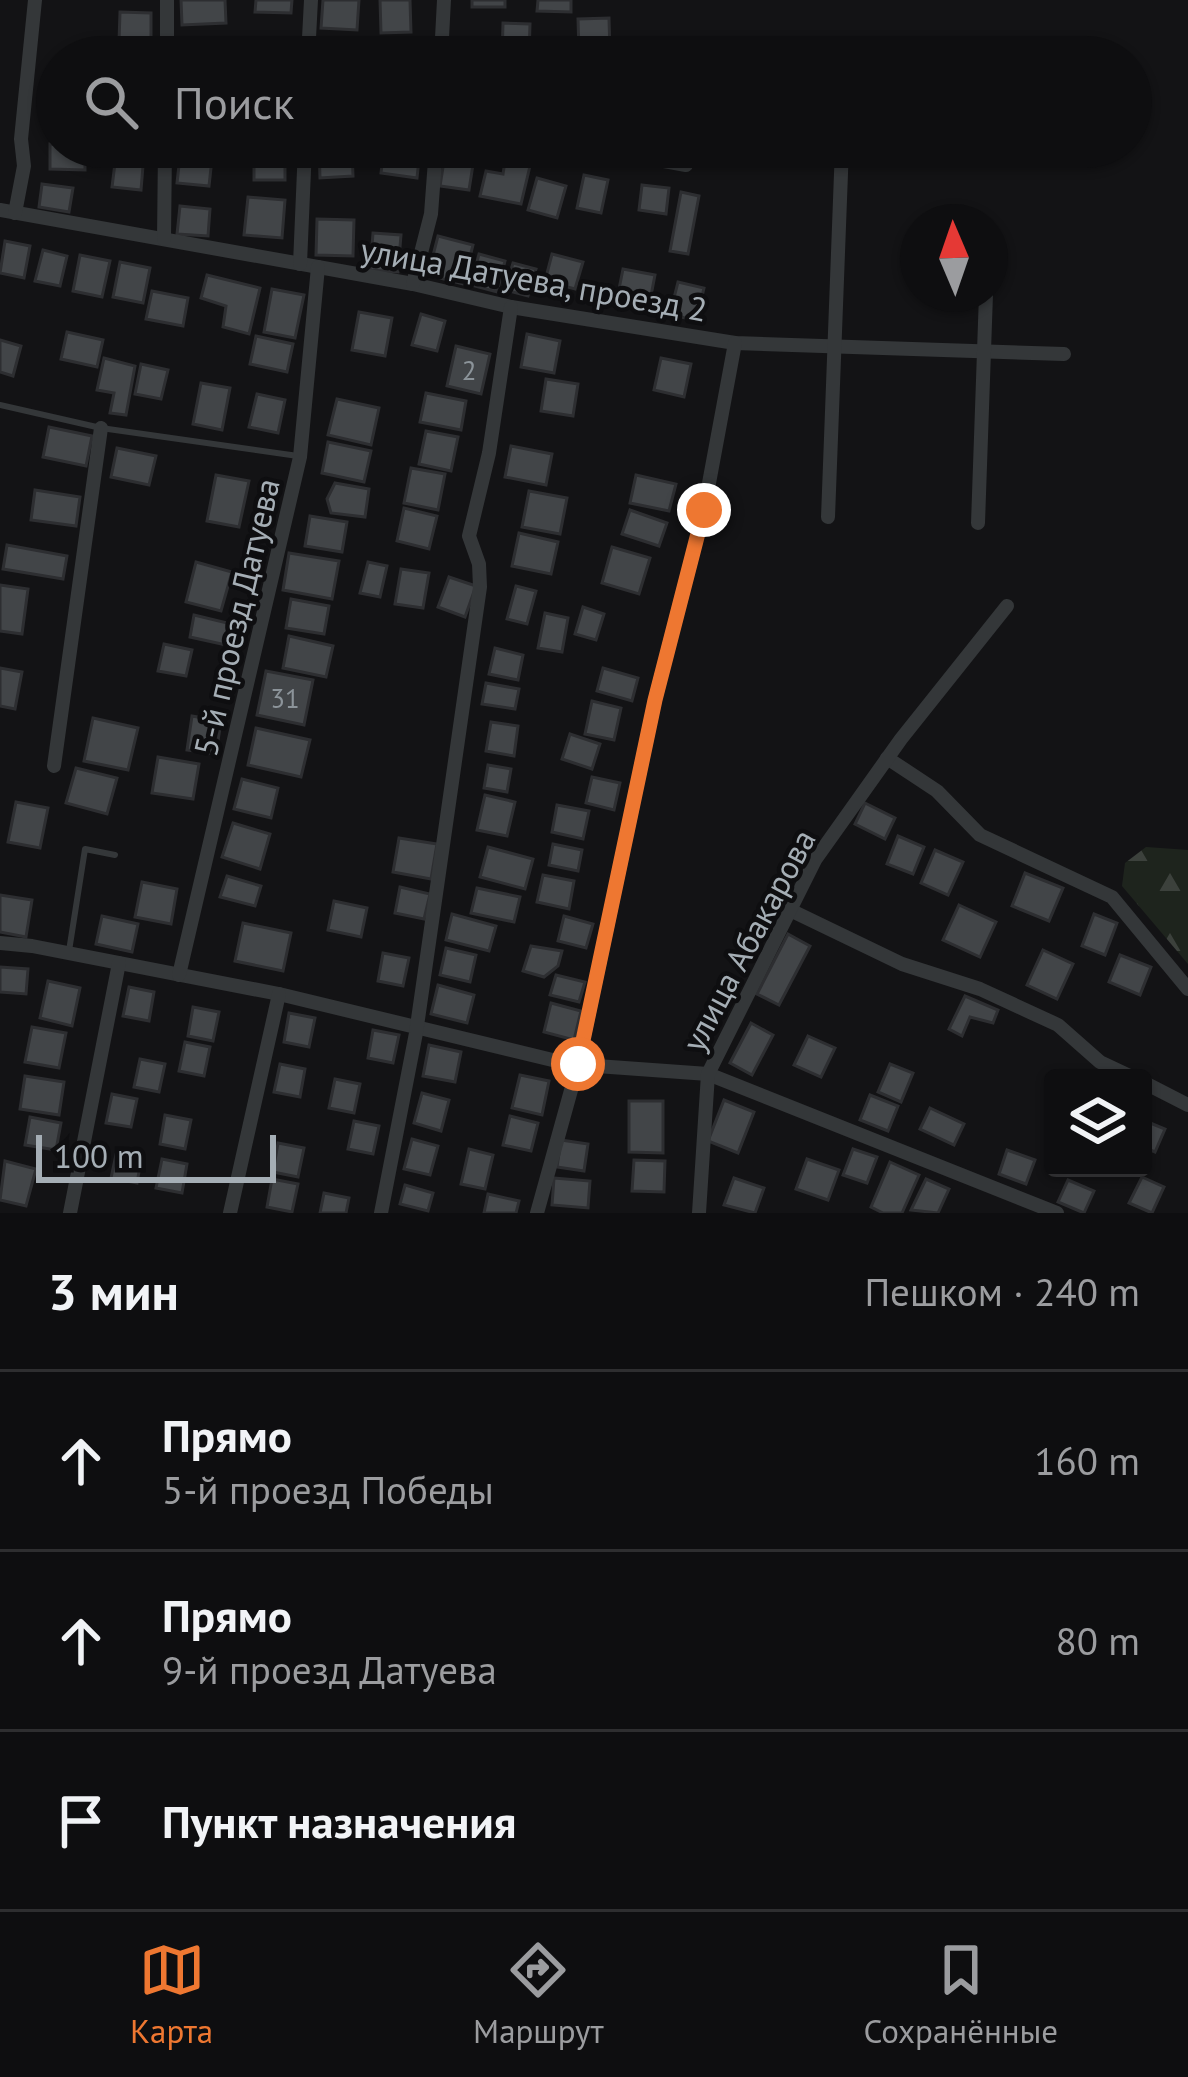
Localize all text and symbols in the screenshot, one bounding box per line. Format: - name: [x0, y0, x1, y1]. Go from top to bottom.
- search box: [36, 36, 1152, 168]
- icon: search: [78, 69, 144, 135]
- text: Поиск: [174, 73, 294, 131]
- north arrow: [900, 204, 1008, 312]
- street label: улица Датуева, проезд 2: [357, 227, 711, 331]
- house number: 2: [462, 353, 476, 387]
- street label: 5-й проезд Датуева: [183, 474, 289, 760]
- route end: [677, 483, 731, 537]
- house number: 31: [270, 681, 300, 715]
- street label: улица Абакарова: [671, 821, 825, 1059]
- route start: [551, 1037, 605, 1091]
- map controls: [1044, 1069, 1152, 1177]
- button: layers: [1044, 1069, 1152, 1177]
- scale bar: [36, 1129, 276, 1182]
- text: 100 m: [54, 1134, 144, 1177]
- text: 3 мин: [48, 1258, 179, 1324]
- text: Пешком · 240 m: [864, 1266, 1140, 1317]
- text: Прямо: [162, 1406, 292, 1464]
- icon: ahead: [48, 1428, 114, 1494]
- text: 160 m: [1034, 1435, 1140, 1486]
- text: 5-й проезд Победы: [162, 1464, 494, 1515]
- text: Прямо: [162, 1586, 292, 1644]
- icon: ahead: [48, 1608, 114, 1674]
- text: 80 m: [1055, 1615, 1140, 1666]
- text: 9-й проезд Датуева: [162, 1644, 497, 1695]
- icon: arrive: [48, 1788, 114, 1854]
- text: Пункт назначения: [162, 1792, 516, 1850]
- tab: Карта: [130, 1937, 213, 2052]
- tab: Маршрут: [473, 1937, 604, 2052]
- tab: Сохранённые: [863, 1937, 1058, 2052]

